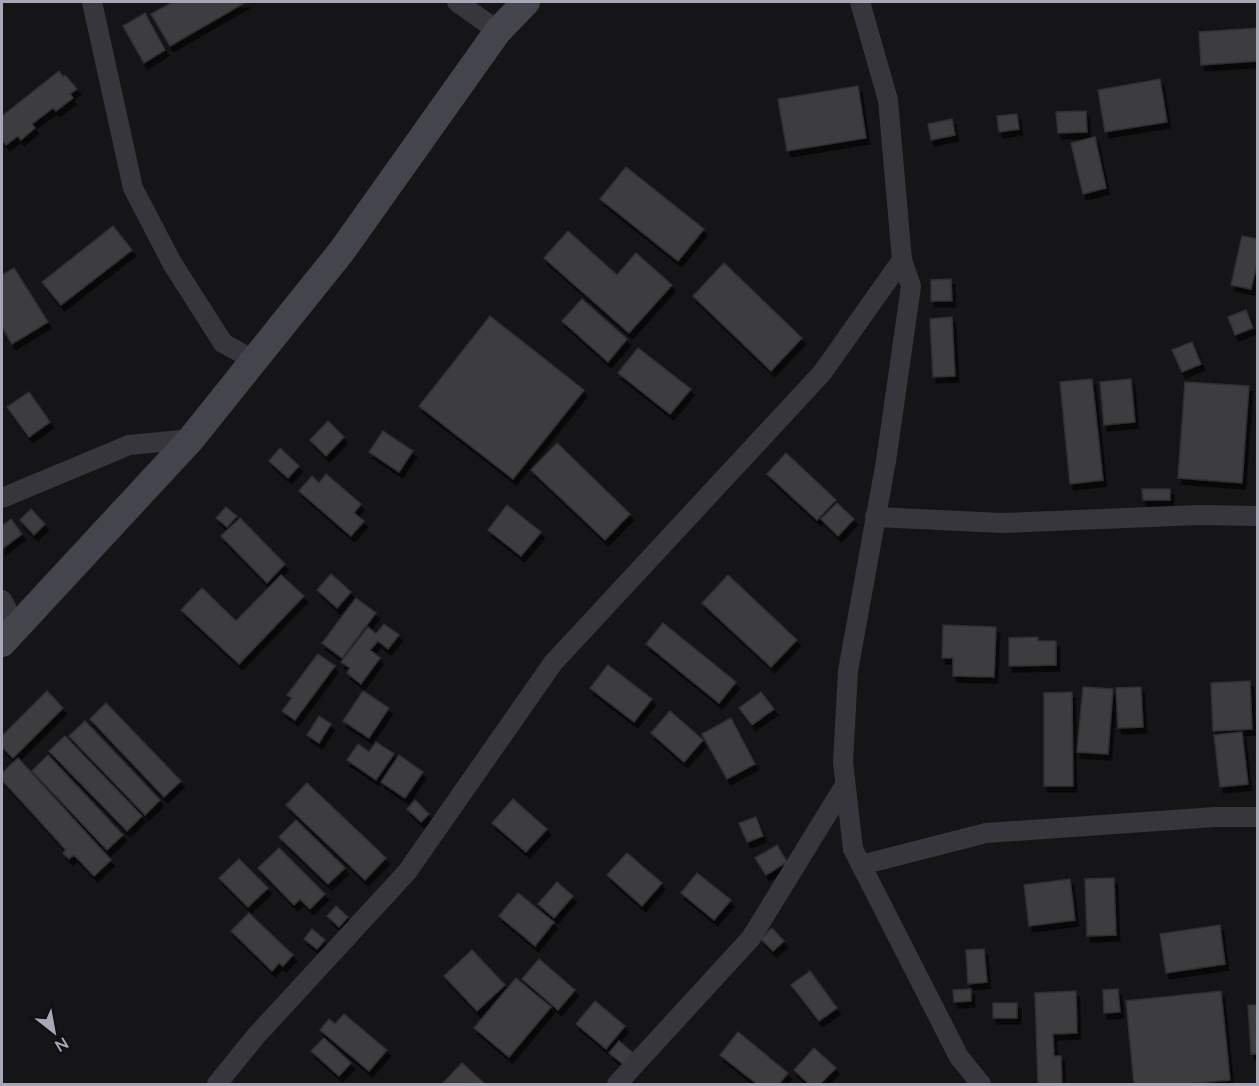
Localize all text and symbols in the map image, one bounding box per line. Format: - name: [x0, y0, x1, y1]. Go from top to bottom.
- north arrow: [24, 1002, 84, 1062]
- text: N: [52, 1034, 72, 1057]

